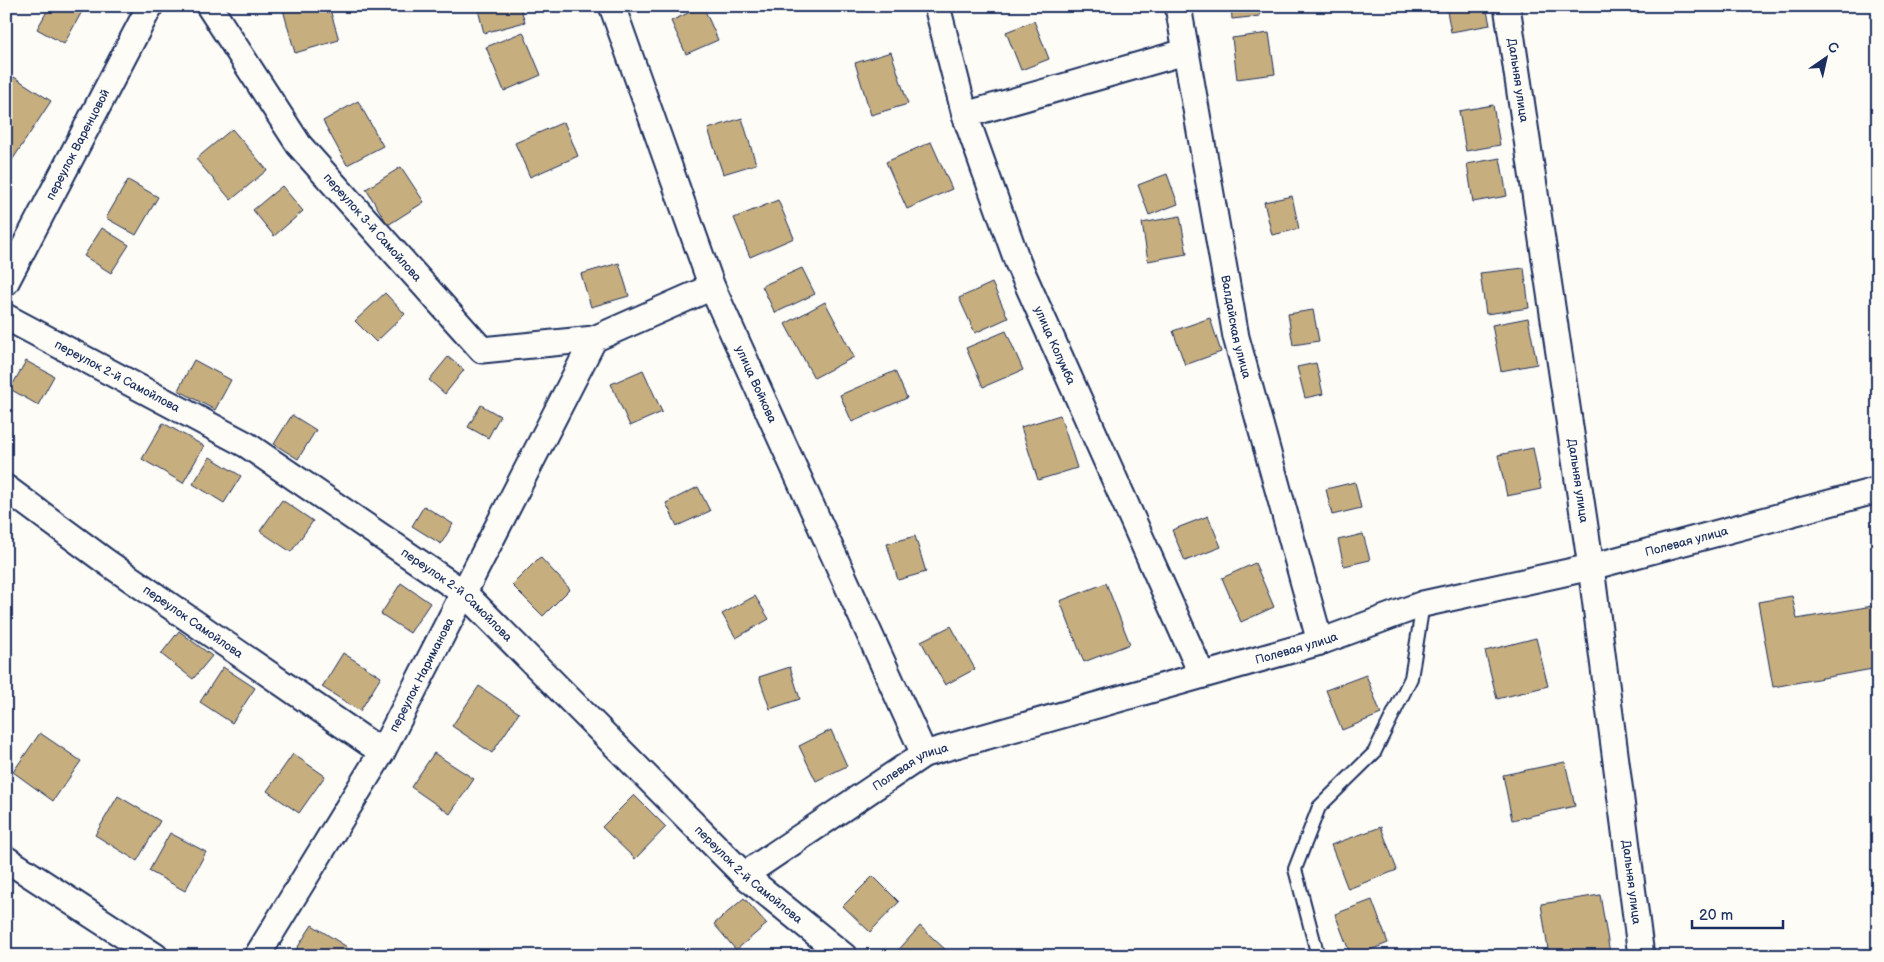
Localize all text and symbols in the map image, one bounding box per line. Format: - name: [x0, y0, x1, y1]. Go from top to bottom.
- north arrow: [1802, 32, 1852, 82]
- street label: Дальняя улица: [1504, 37, 1531, 123]
- text: С: [1824, 38, 1842, 58]
- street label: переулок Варенцовой: [43, 87, 113, 203]
- street label: переулок 3-й Самойлова: [320, 170, 424, 285]
- street label: Валдайская улица: [1217, 274, 1254, 380]
- street label: улица Колумба: [1030, 304, 1078, 387]
- street label: переулок 2-й Самойлова: [52, 337, 182, 416]
- street label: улица Войкова: [732, 343, 780, 425]
- street label: Дальняя улица: [1564, 438, 1591, 524]
- street label: Полевая улица: [1643, 524, 1730, 560]
- street label: переулок 2-й Самойлова: [398, 545, 515, 645]
- street label: переулок Самойлова: [140, 582, 246, 662]
- street label: переулок Нариманова: [387, 615, 458, 735]
- street label: Полевая улица: [1254, 629, 1340, 668]
- street label: Полевая улица: [870, 741, 950, 794]
- street label: переулок 2-й Самойлова: [691, 823, 805, 927]
- street label: Дальняя улица: [1618, 839, 1644, 925]
- scale bar: [1692, 897, 1783, 929]
- text: 20 m: [1699, 906, 1733, 925]

